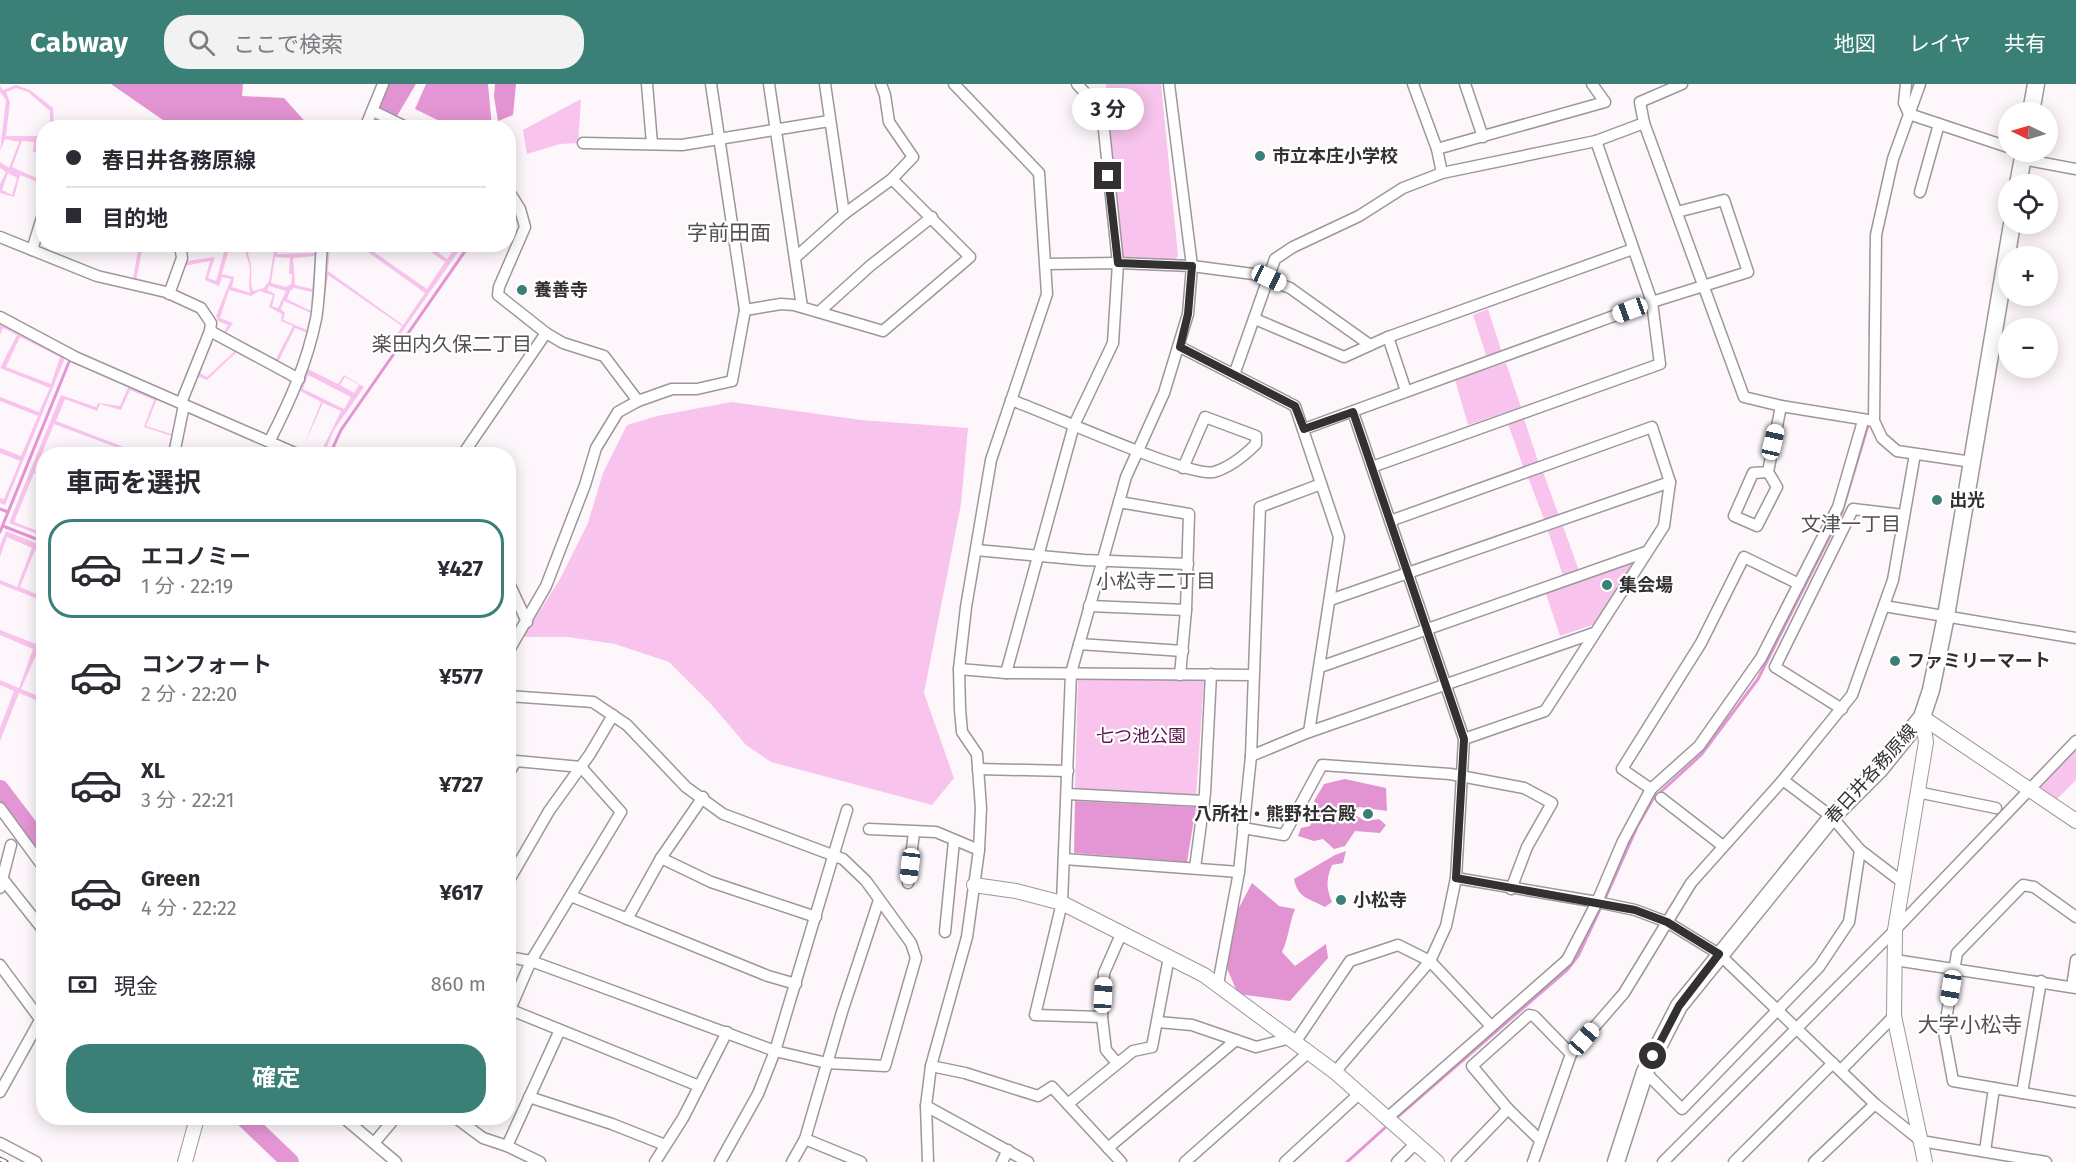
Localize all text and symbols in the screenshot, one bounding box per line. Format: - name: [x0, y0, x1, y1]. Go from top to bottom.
- search box: [164, 15, 584, 69]
- text: Cabway: [30, 26, 128, 59]
- icon: search: [185, 26, 218, 59]
- text: ここで検索: [233, 31, 343, 58]
- text: 地図: [1834, 31, 1876, 57]
- text: レイヤ: [1909, 31, 1971, 57]
- text: 共有: [2004, 31, 2046, 57]
- callout: 3 分: [1072, 89, 1144, 131]
- text: 3 分: [1090, 97, 1126, 121]
- north arrow: [1998, 102, 2058, 162]
- map controls: [1998, 102, 2058, 378]
- place label: 市立本庄小学校: [1272, 145, 1398, 167]
- text: 春日井各務原線: [102, 147, 256, 174]
- marker: 市立本庄小学校: [1253, 149, 1267, 163]
- route end: [1094, 162, 1121, 189]
- button: locate: [1998, 174, 2058, 234]
- text: 目的地: [102, 205, 168, 232]
- district label: 字前田面: [687, 220, 771, 246]
- button: +: [1998, 246, 2058, 306]
- car: [1249, 262, 1289, 294]
- place label: 養善寺: [534, 279, 588, 301]
- marker: 養善寺: [515, 283, 529, 297]
- car: [1610, 295, 1650, 325]
- button: −: [1998, 318, 2058, 378]
- district label: 楽田内久保二丁目: [372, 332, 532, 356]
- car: [1760, 422, 1786, 462]
- text: 車両を選択: [66, 467, 201, 499]
- place label: 出光: [1949, 489, 1985, 511]
- marker: 出光: [1930, 493, 1944, 507]
- district label: 文津一丁目: [1801, 512, 1901, 536]
- icon: car: [69, 542, 123, 596]
- text: エコノミー: [141, 543, 251, 570]
- text: ¥427: [438, 555, 483, 582]
- district label: 小松寺二丁目: [1096, 569, 1216, 593]
- text: 1 分 · 22:19: [141, 574, 233, 598]
- place label: 集会場: [1619, 574, 1673, 596]
- marker: 集会場: [1600, 578, 1614, 592]
- icon: car: [69, 650, 123, 704]
- place label: ファミリーマート: [1907, 650, 2051, 672]
- text: コンフォート: [141, 651, 272, 678]
- marker: ファミリーマート: [1888, 654, 1902, 668]
- text: ¥577: [439, 663, 483, 690]
- text: 2 分 · 22:20: [141, 682, 237, 706]
- street label: 春日井各務原線: [1821, 720, 1921, 828]
- park label: 七つ池公園: [1096, 725, 1186, 747]
- text: XL: [141, 757, 165, 784]
- icon: car: [69, 758, 123, 812]
- text: ¥727: [439, 771, 483, 798]
- text: 3 分 · 22:21: [141, 788, 234, 812]
- place label: 八所社・熊野社合殿: [1194, 803, 1356, 825]
- marker: 八所社・熊野社合殿: [1361, 807, 1375, 821]
- car: [899, 847, 921, 885]
- text: Green: [141, 865, 200, 892]
- icon: car: [69, 866, 123, 920]
- text: ¥617: [439, 879, 483, 906]
- place label: 小松寺: [1353, 889, 1407, 911]
- marker: 小松寺: [1334, 893, 1348, 907]
- text: 4 分 · 22:22: [141, 896, 237, 920]
- icon: cash: [66, 968, 99, 1001]
- car: [1939, 969, 1963, 1007]
- text: 860 m: [431, 972, 486, 996]
- text: 現金: [114, 973, 158, 1000]
- car: [1093, 977, 1113, 1013]
- district label: 大字小松寺: [1918, 1012, 2023, 1038]
- car: [1565, 1020, 1603, 1058]
- route start: [1639, 1042, 1666, 1069]
- button: 確定: [66, 1044, 486, 1113]

